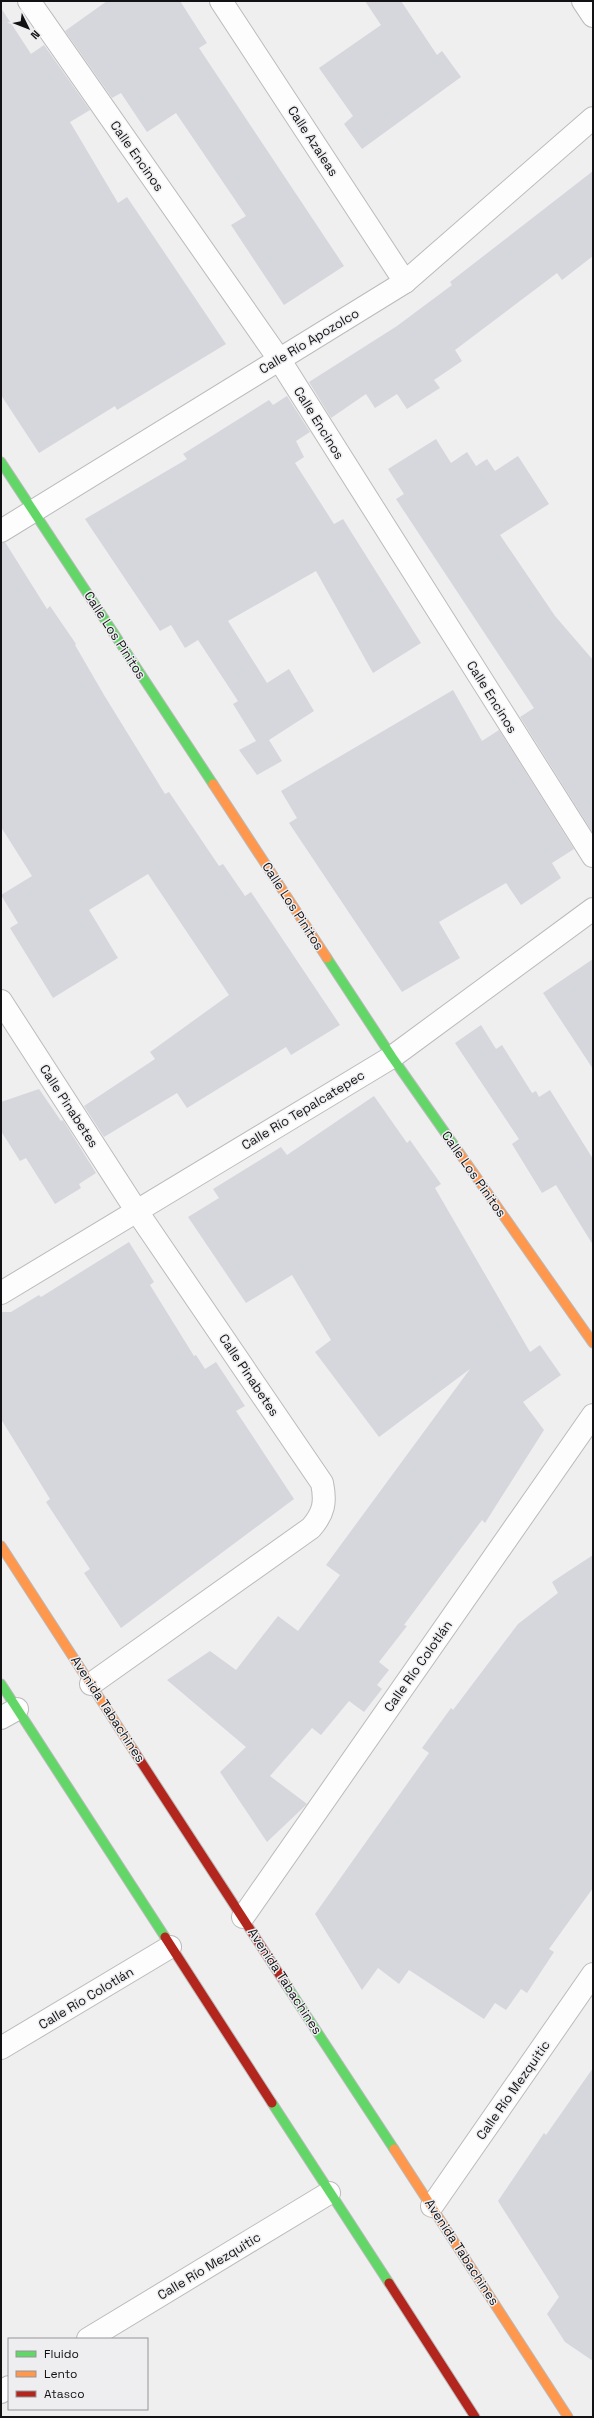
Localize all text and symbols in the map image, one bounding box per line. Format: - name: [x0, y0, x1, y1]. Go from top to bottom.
- north arrow: [8, 8, 48, 48]
- text: N: [28, 27, 43, 42]
- street label: Calle Azaleas: [284, 103, 342, 180]
- street label: Calle Encinos: [106, 117, 168, 195]
- street label: Calle Río Apozolco: [256, 304, 362, 378]
- street label: Calle Encinos: [290, 384, 348, 463]
- street label: Calle Los Pinitos: [80, 588, 150, 682]
- street label: Calle Encinos: [463, 658, 521, 737]
- street label: Calle Los Pinitos: [258, 859, 328, 953]
- street label: Calle Pinabetes: [36, 1061, 102, 1151]
- street label: Calle Río Tepalcatepec: [238, 1066, 368, 1154]
- street label: Calle Los Pinitos: [438, 1128, 510, 1220]
- street label: Calle Pinabetes: [215, 1331, 283, 1420]
- street label: Calle Río Colotlán: [380, 1617, 456, 1715]
- street label: Avenida Tabachines: [67, 1653, 149, 1766]
- street label: Avenida Tabachines: [244, 1925, 326, 2038]
- street label: Calle Río Colotlán: [35, 1963, 137, 2033]
- street label: Calle Río Mezquitic: [472, 2037, 554, 2143]
- street label: Avenida Tabachines: [421, 2196, 503, 2309]
- street label: Calle Río Mezquitic: [154, 2228, 264, 2304]
- legend: [8, 2338, 148, 2410]
- text: Fluido: [44, 2346, 79, 2362]
- text: Lento: [44, 2366, 78, 2382]
- text: Atasco: [44, 2386, 85, 2402]

